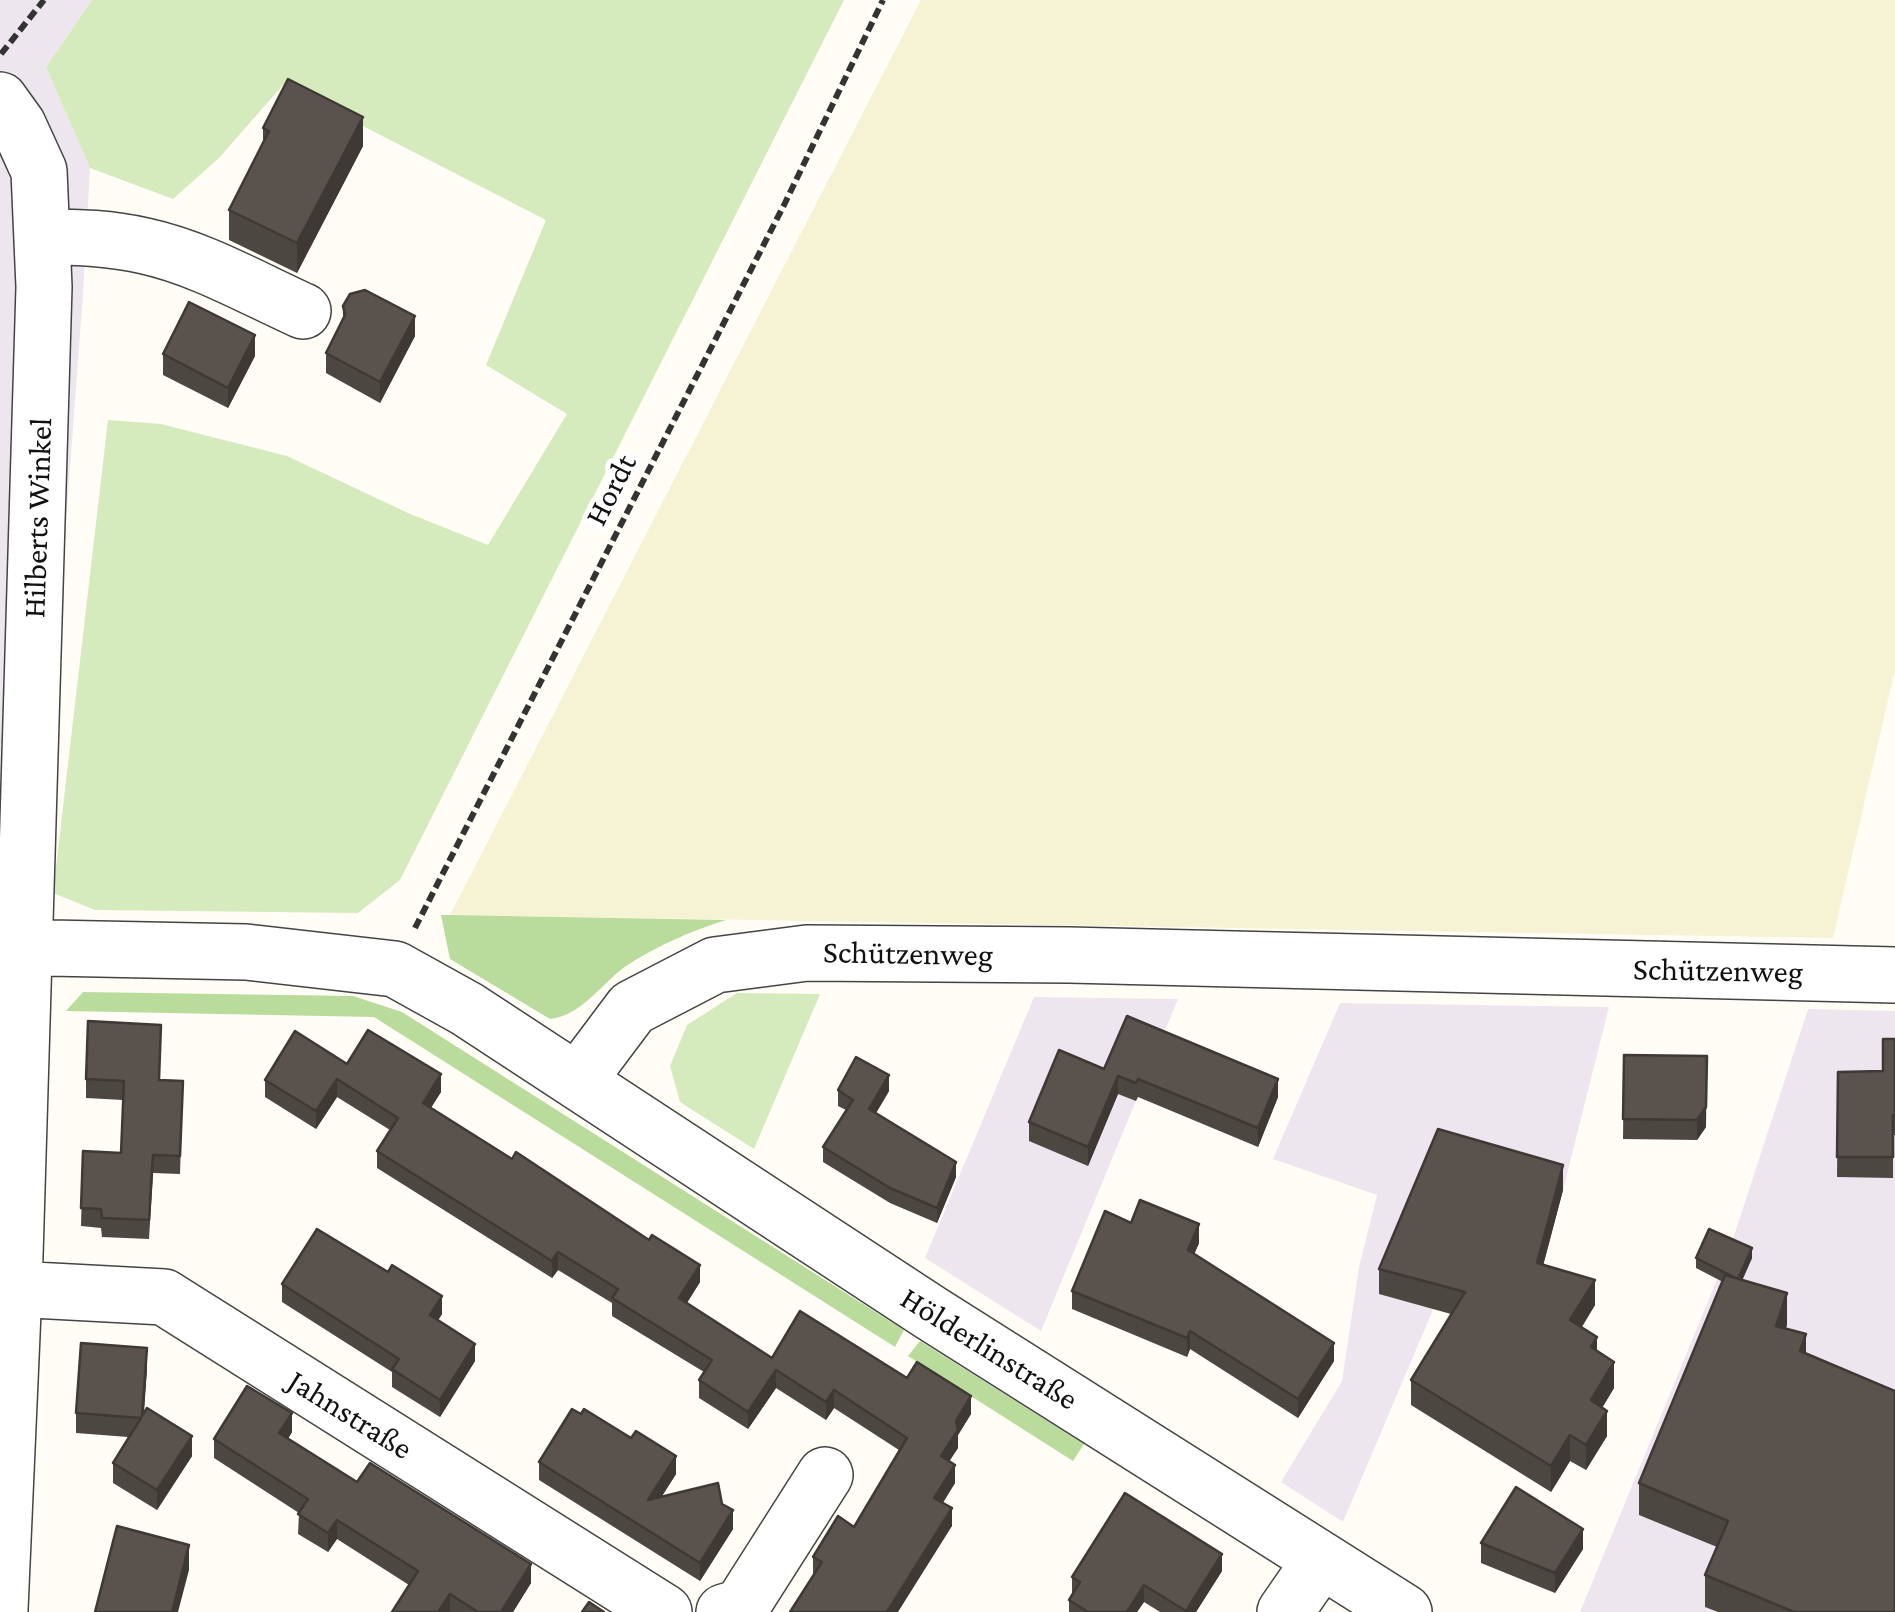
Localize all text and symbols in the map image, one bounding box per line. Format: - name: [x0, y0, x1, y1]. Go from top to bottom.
- street label: Hilberts Winkel: [15, 417, 61, 619]
- street label: Hordt: [577, 448, 645, 532]
- street label: Schützenweg: [823, 933, 993, 975]
- street label: Schützenweg: [1633, 950, 1803, 992]
- street label: Hölderlinstraße: [893, 1279, 1085, 1419]
- street label: Jahnstraße: [281, 1362, 419, 1468]

